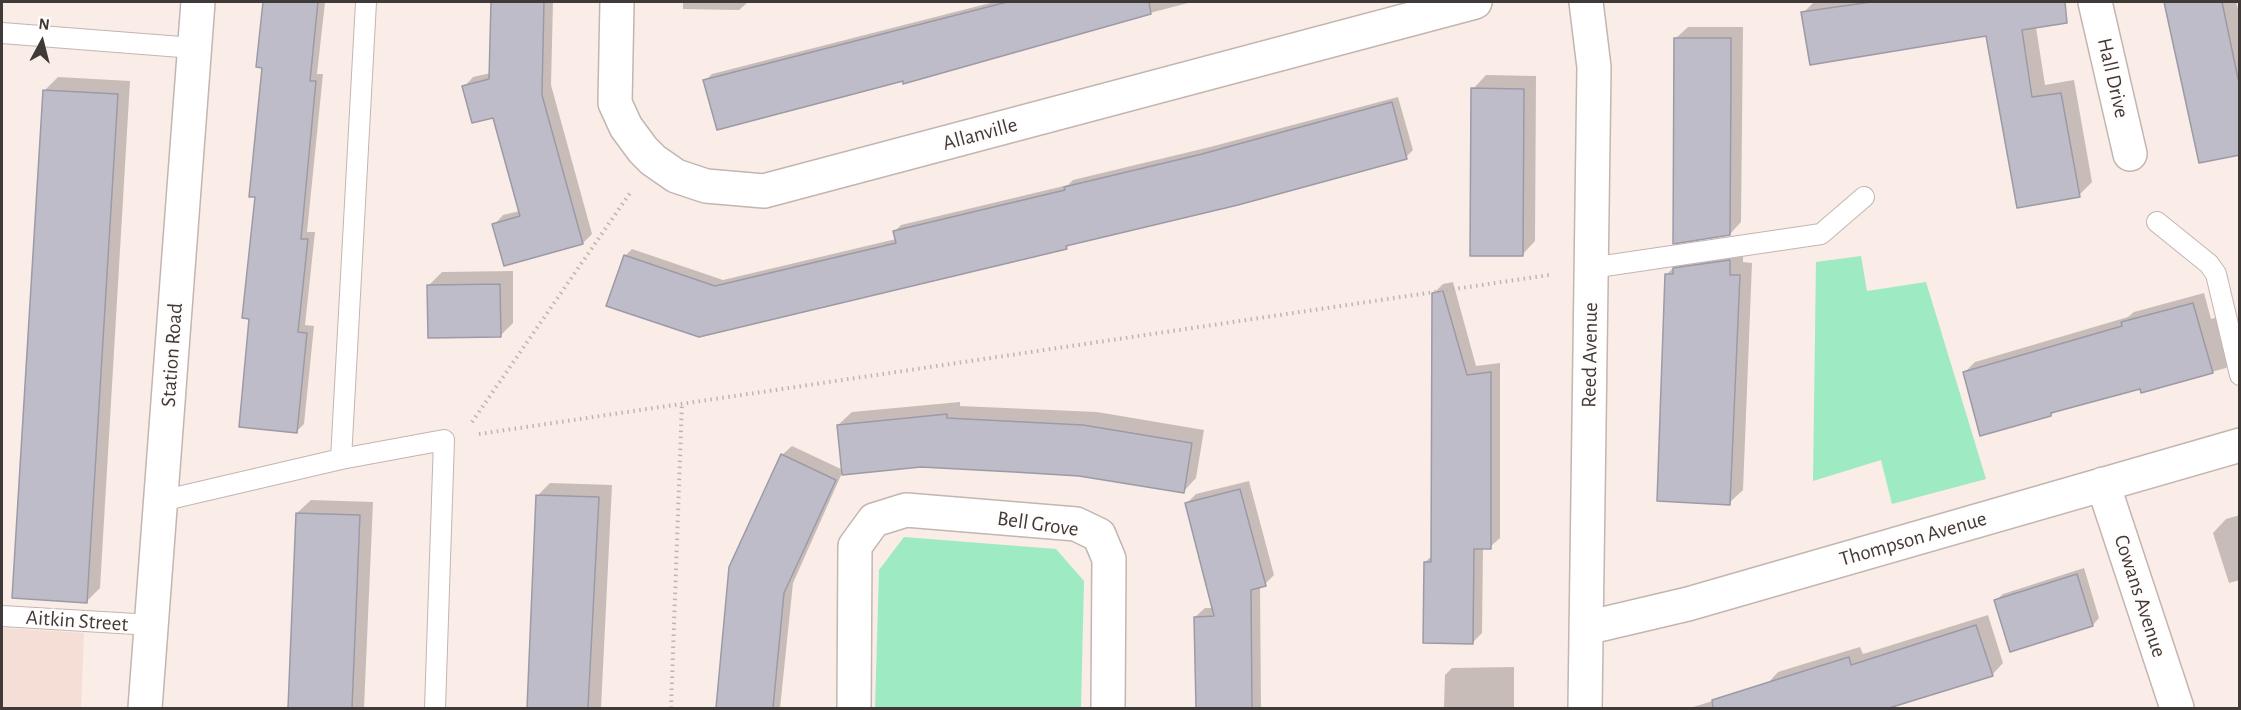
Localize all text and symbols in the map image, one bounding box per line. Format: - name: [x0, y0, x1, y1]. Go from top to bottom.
- north arrow: [12, 12, 72, 72]
- text: N: [38, 16, 51, 33]
- street label: Hall Drive: [2092, 36, 2134, 120]
- street label: Allanville: [940, 112, 1020, 156]
- street label: Station Road: [156, 302, 188, 408]
- street label: Reed Avenue: [1576, 302, 1604, 408]
- street label: Bell Grove: [996, 506, 1080, 542]
- street label: Thompson Avenue: [1836, 506, 1990, 572]
- street label: Cowans Avenue: [2108, 532, 2172, 660]
- street label: Aitkin Street: [25, 605, 129, 637]

